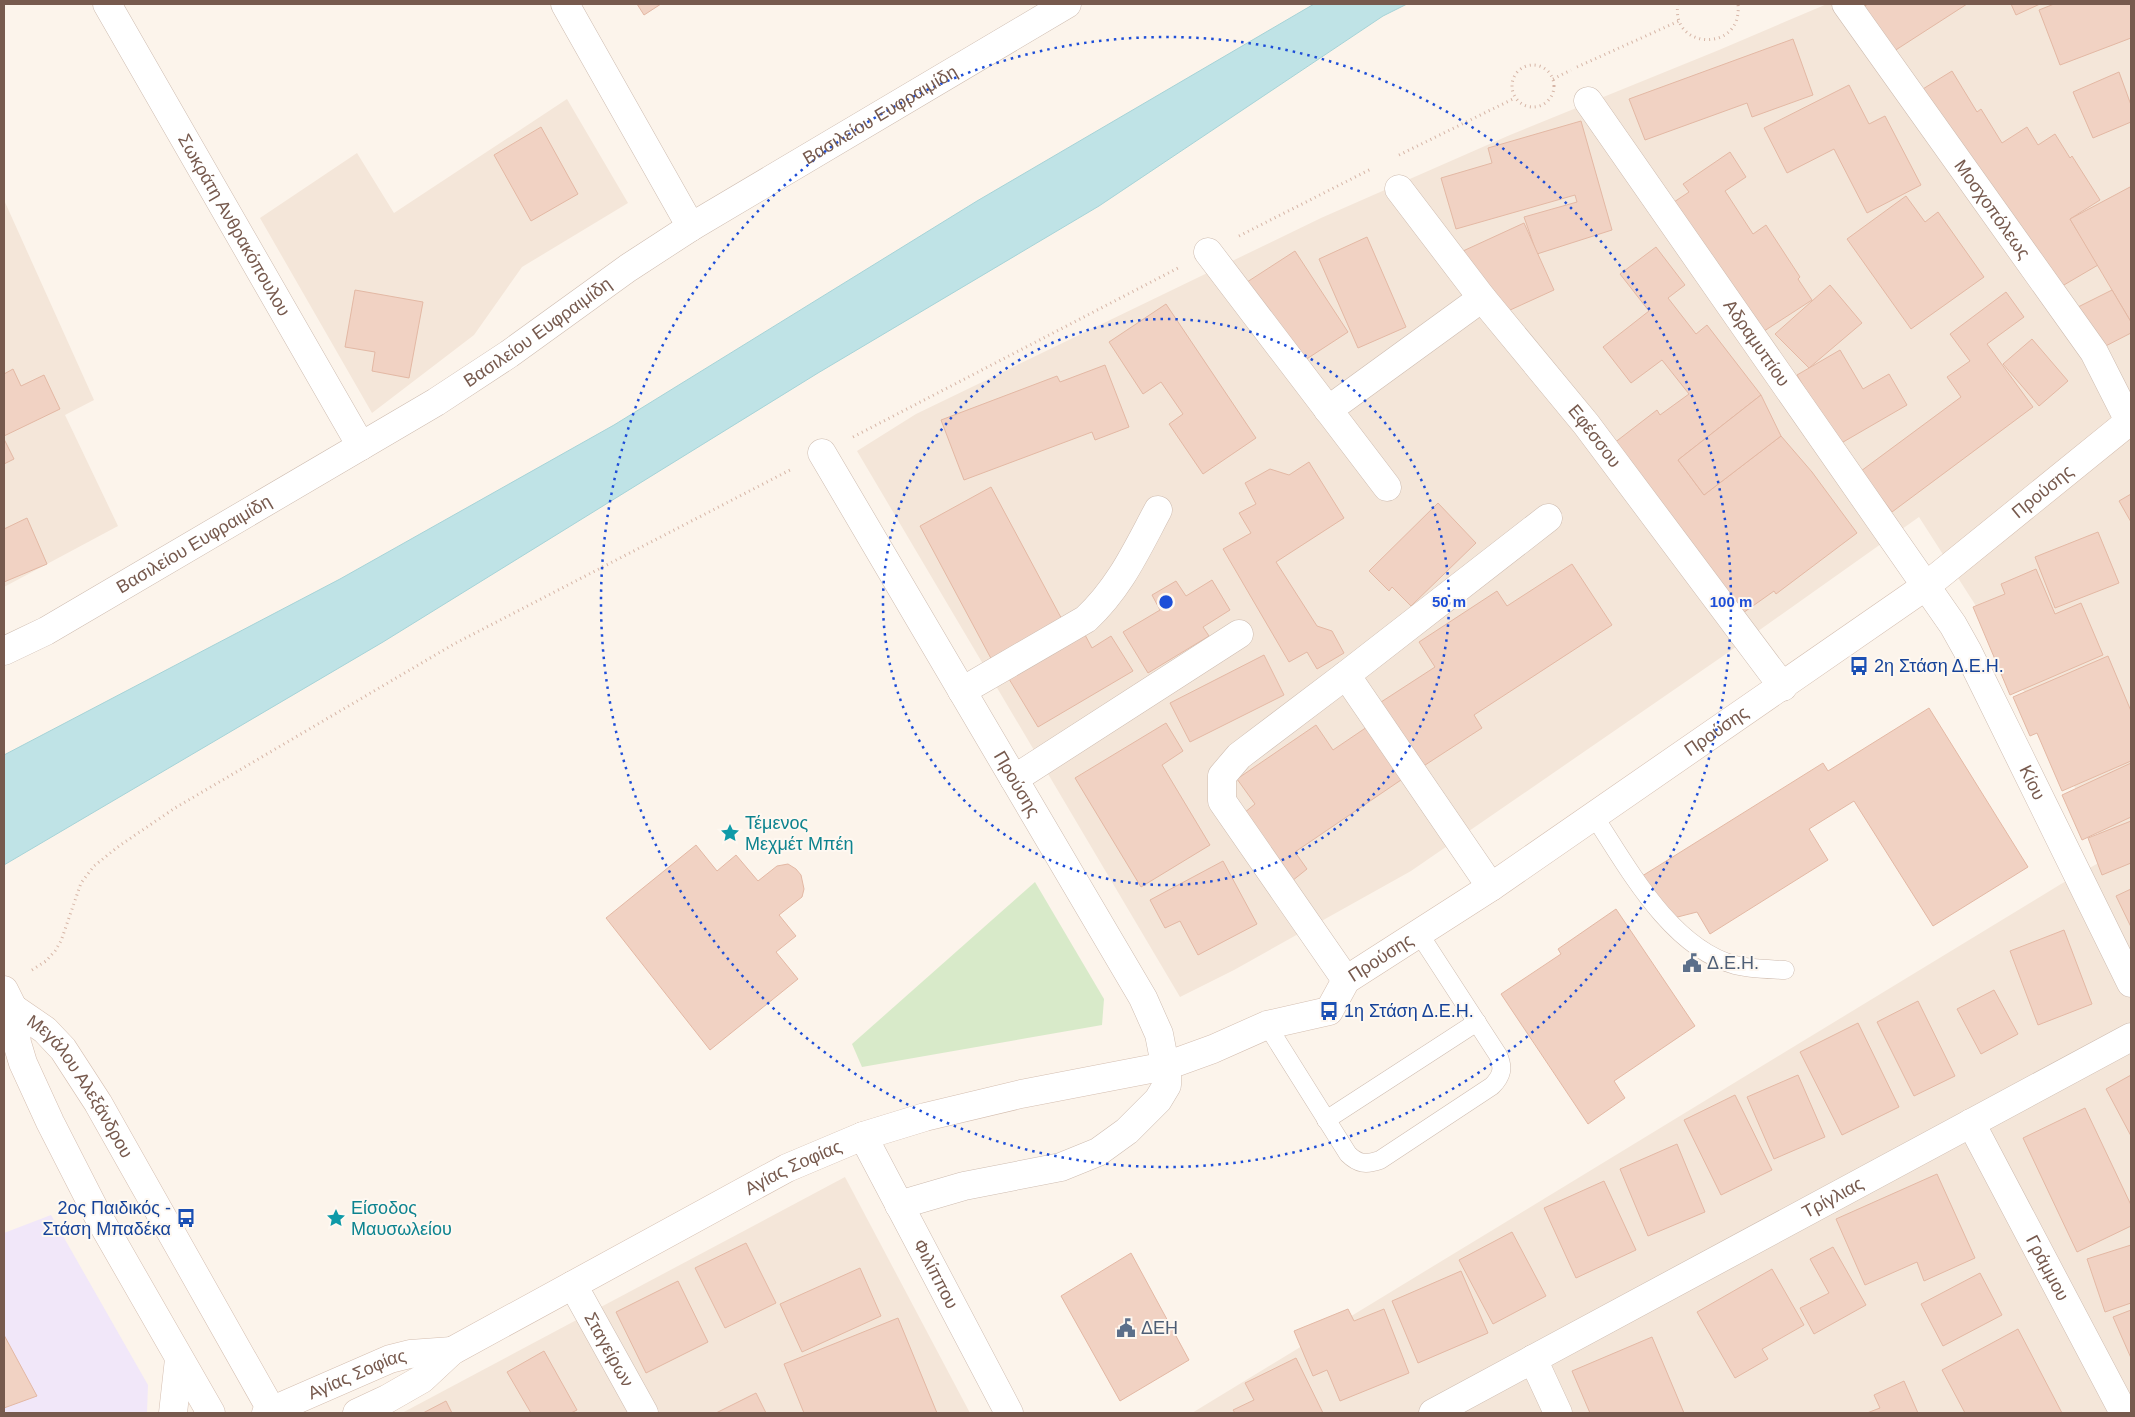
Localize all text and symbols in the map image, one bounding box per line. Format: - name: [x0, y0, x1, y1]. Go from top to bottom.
- street label: Βασιλείου Ευφραιμίδη: [799, 61, 961, 168]
- street label: Σωκράτη Ανθρακόπουλου: [174, 131, 294, 320]
- street label: Μοσχοπόλεως: [1950, 156, 2034, 263]
- street label: Βασιλείου Ευφραιμίδη: [460, 273, 615, 391]
- street label: Αδραμυττίου: [1720, 296, 1794, 390]
- street label: Εφέσσου: [1564, 400, 1625, 471]
- street label: Προύσης: [2008, 461, 2077, 522]
- street label: Βασιλείου Ευφραιμίδη: [113, 491, 275, 597]
- centre of rings: [1157, 593, 1175, 611]
- text: 50 m: [1432, 593, 1466, 610]
- text: 100 m: [1710, 593, 1752, 610]
- bus stop icon: 2η Στάση Δ.Ε.Η.: [1848, 655, 1870, 677]
- place label: 2η Στάση Δ.Ε.Η.: [1874, 656, 2004, 676]
- street label: Προύσης: [1681, 702, 1752, 760]
- street label: Προύσης: [990, 747, 1044, 821]
- street label: Κίου: [2015, 762, 2049, 803]
- place label: Τέμενος Μεχμέτ Μπέη: [745, 813, 853, 854]
- place icon: Τέμενος Μεχμέτ Μπέη: [719, 822, 741, 844]
- street label: Προύσης: [1345, 930, 1417, 986]
- public building icon: Δ.Ε.Η.: [1681, 952, 1703, 974]
- place label: Δ.Ε.Η.: [1707, 953, 1759, 973]
- bus stop icon: 1η Στάση Δ.Ε.Η.: [1318, 1000, 1340, 1022]
- place label: 1η Στάση Δ.Ε.Η.: [1344, 1001, 1474, 1021]
- street label: Μεγάλου Αλεξάνδρου: [23, 1011, 137, 1161]
- street label: Αγίας Σοφίας: [741, 1136, 845, 1199]
- street label: Τρίγλιας: [1799, 1173, 1867, 1222]
- place label: 2ος Παιδικός - Στάση Μπαδέκα: [43, 1198, 171, 1239]
- place label: Είσοδος Μαυσωλείου: [351, 1198, 452, 1239]
- bus stop icon: 2ος Παιδικός - Στάση Μπαδέκα: [175, 1207, 197, 1229]
- place icon: Είσοδος Μαυσωλείου: [325, 1207, 347, 1229]
- street label: Γράμμου: [2022, 1232, 2073, 1304]
- street label: Φιλίππου: [909, 1236, 962, 1312]
- street label: Σταγείρων: [580, 1309, 637, 1390]
- public building icon: ΔΕΗ: [1115, 1317, 1137, 1339]
- place label: ΔΕΗ: [1141, 1318, 1178, 1338]
- street label: Αγίας Σοφίας: [305, 1345, 408, 1404]

